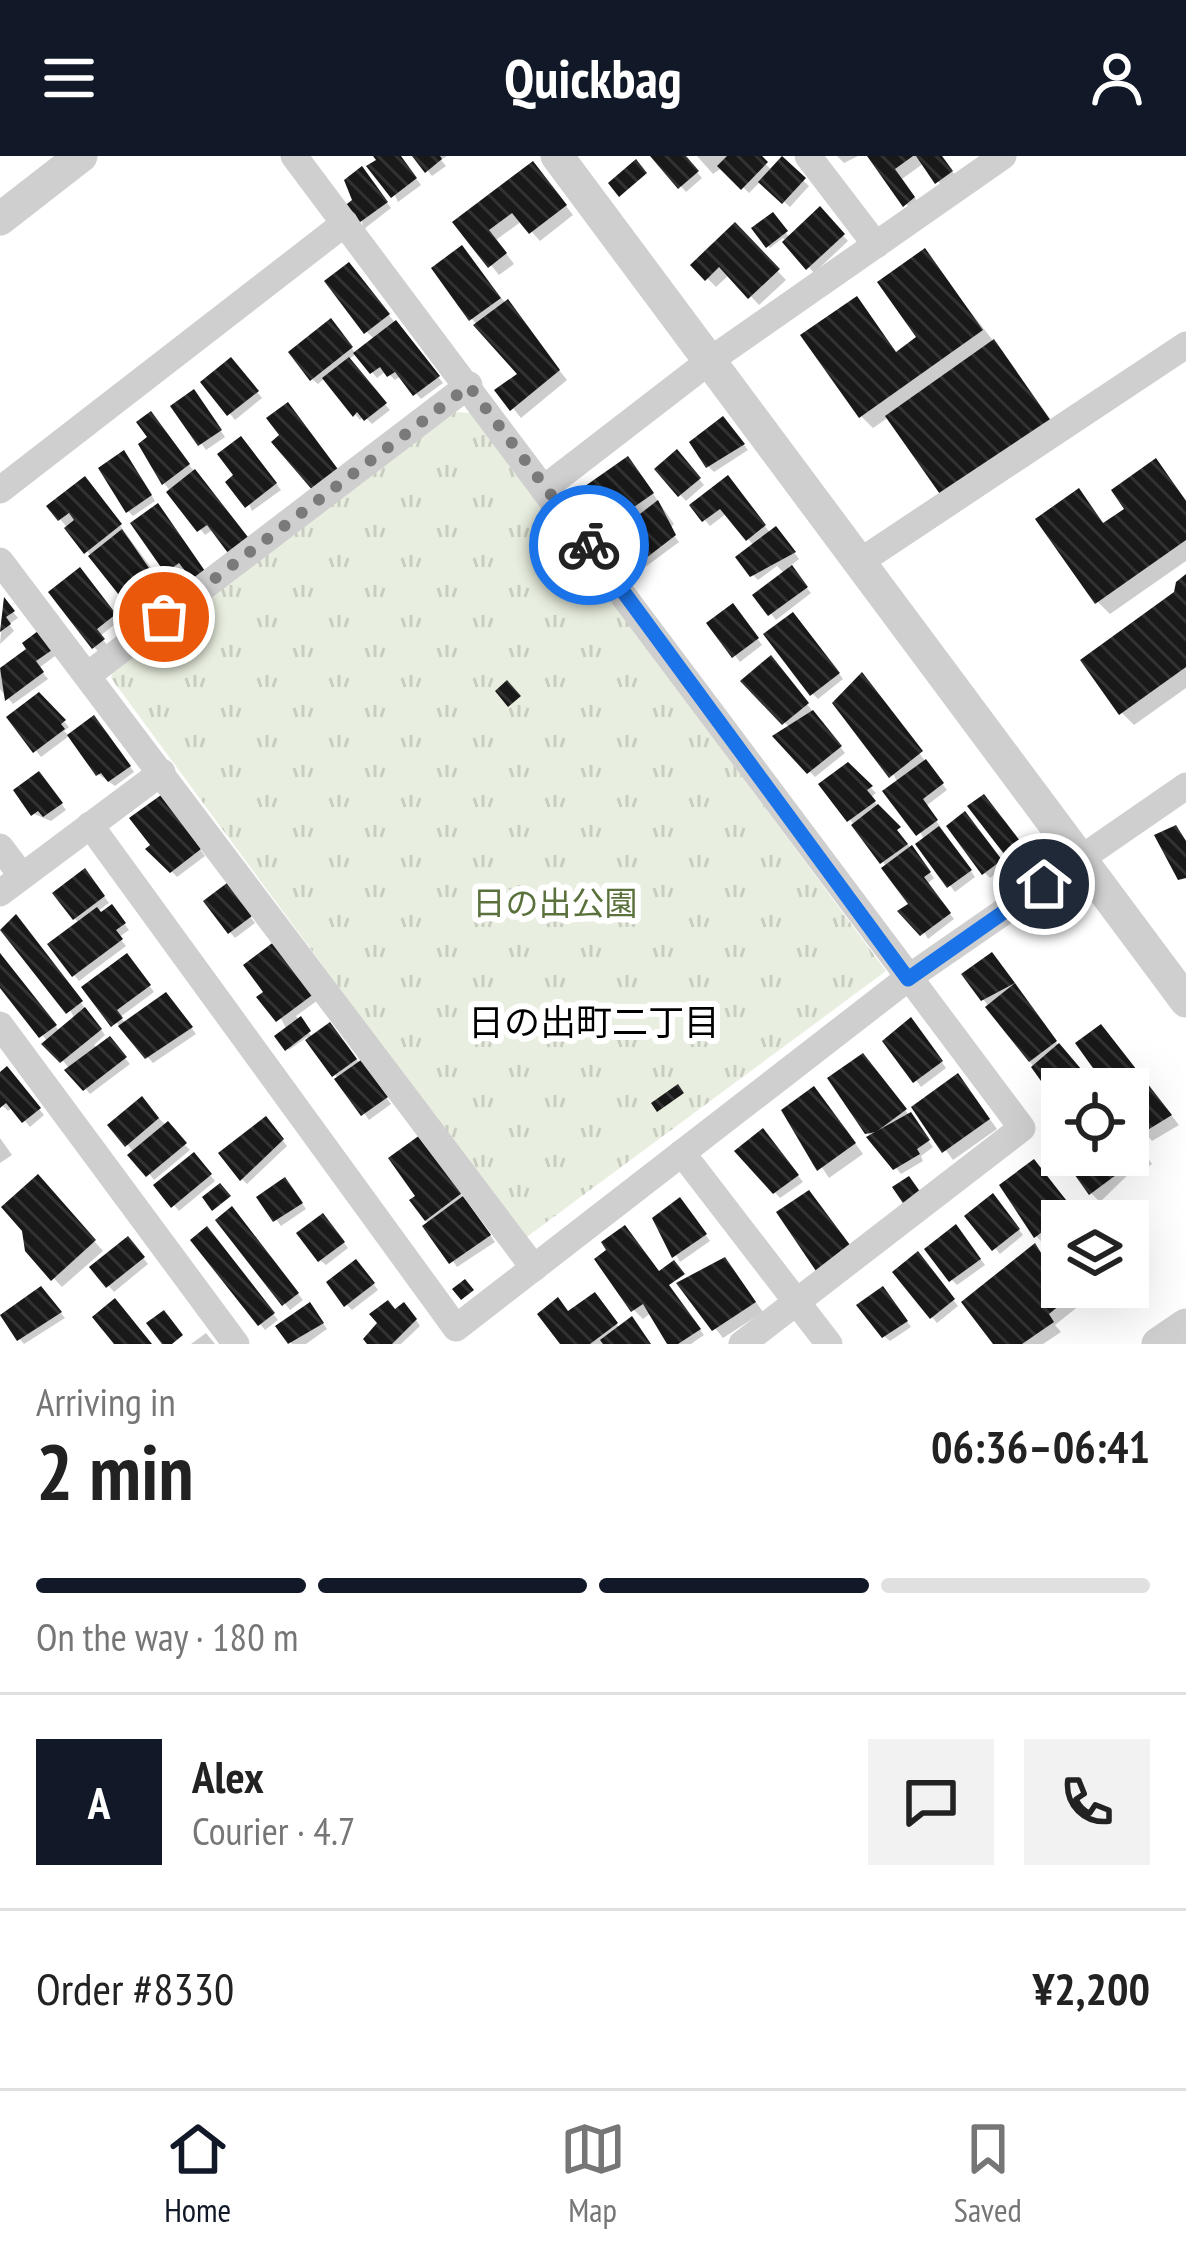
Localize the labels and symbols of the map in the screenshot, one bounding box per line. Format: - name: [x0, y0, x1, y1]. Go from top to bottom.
- courier: [529, 485, 649, 605]
- pin: [113, 566, 215, 668]
- pin: [993, 833, 1095, 935]
- park label: 日の出公園: [473, 881, 638, 924]
- district label: 日の出町二丁目: [468, 998, 720, 1045]

